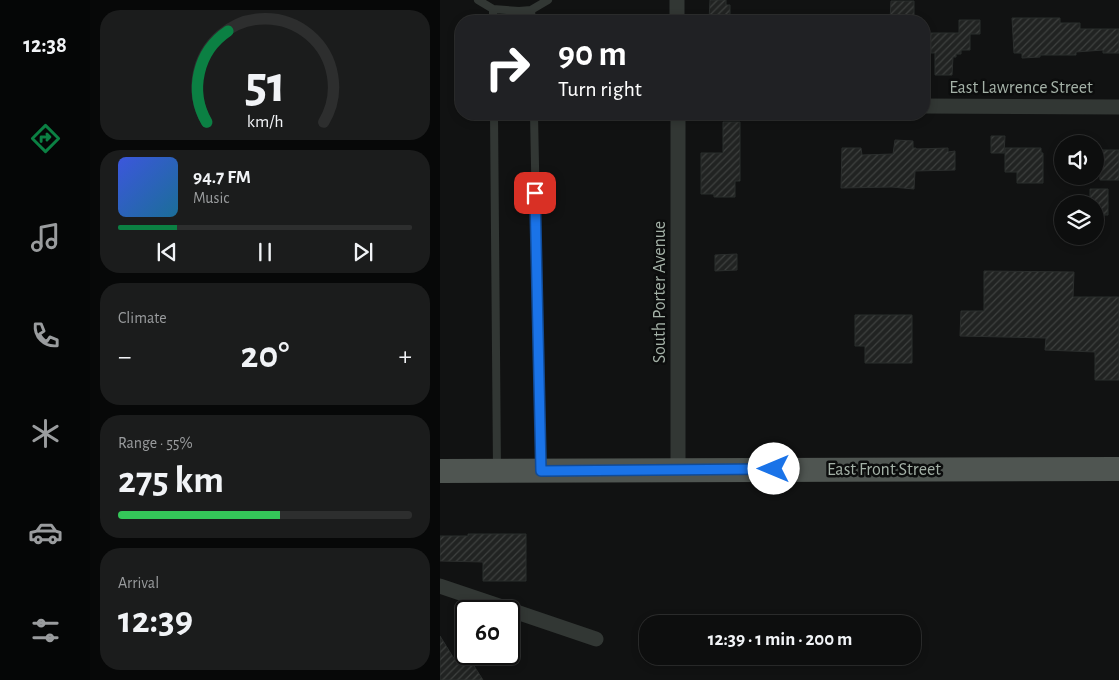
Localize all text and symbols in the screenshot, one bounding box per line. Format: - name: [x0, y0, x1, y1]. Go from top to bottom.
- text: 12:38: [23, 34, 67, 56]
- icon: right: [475, 35, 540, 100]
- text: 90 m: [558, 37, 627, 72]
- text: 51: [244, 59, 286, 111]
- text: Turn right: [558, 78, 642, 100]
- street label: East Lawrence Street: [949, 79, 1093, 97]
- text: km/h: [247, 113, 283, 131]
- icon: directions: [28, 121, 63, 156]
- map controls: [1054, 135, 1104, 245]
- button: sound: [1054, 135, 1104, 185]
- text: 94.7 FM: [193, 168, 251, 187]
- pin: [514, 172, 556, 214]
- icon: arrive: [521, 179, 549, 207]
- text: Music: [193, 190, 229, 206]
- button: layers: [1054, 195, 1104, 245]
- icon: music: [28, 220, 63, 255]
- street label: South Porter Avenue: [651, 221, 669, 363]
- icon: previous: [153, 238, 181, 266]
- icon: pause: [251, 238, 279, 266]
- icon: next: [349, 238, 377, 266]
- text: Climate: [118, 310, 167, 326]
- icon: phone: [28, 318, 63, 353]
- text: 20°: [241, 337, 289, 375]
- text: −: [118, 343, 131, 371]
- text: +: [399, 343, 412, 371]
- icon: climate: [28, 416, 63, 451]
- text: Range · 55%: [118, 435, 193, 451]
- position arrow: [747, 442, 799, 494]
- street label: East Front Street: [827, 461, 941, 479]
- text: 275 km: [118, 462, 224, 500]
- icon: car: [28, 515, 63, 550]
- text: Arrival: [118, 575, 159, 591]
- speed limit sign: 60: [455, 600, 520, 665]
- text: 12:39: [118, 602, 193, 640]
- icon: filters: [28, 613, 63, 648]
- text: 12:39 · 1 min · 200 m: [708, 630, 852, 649]

